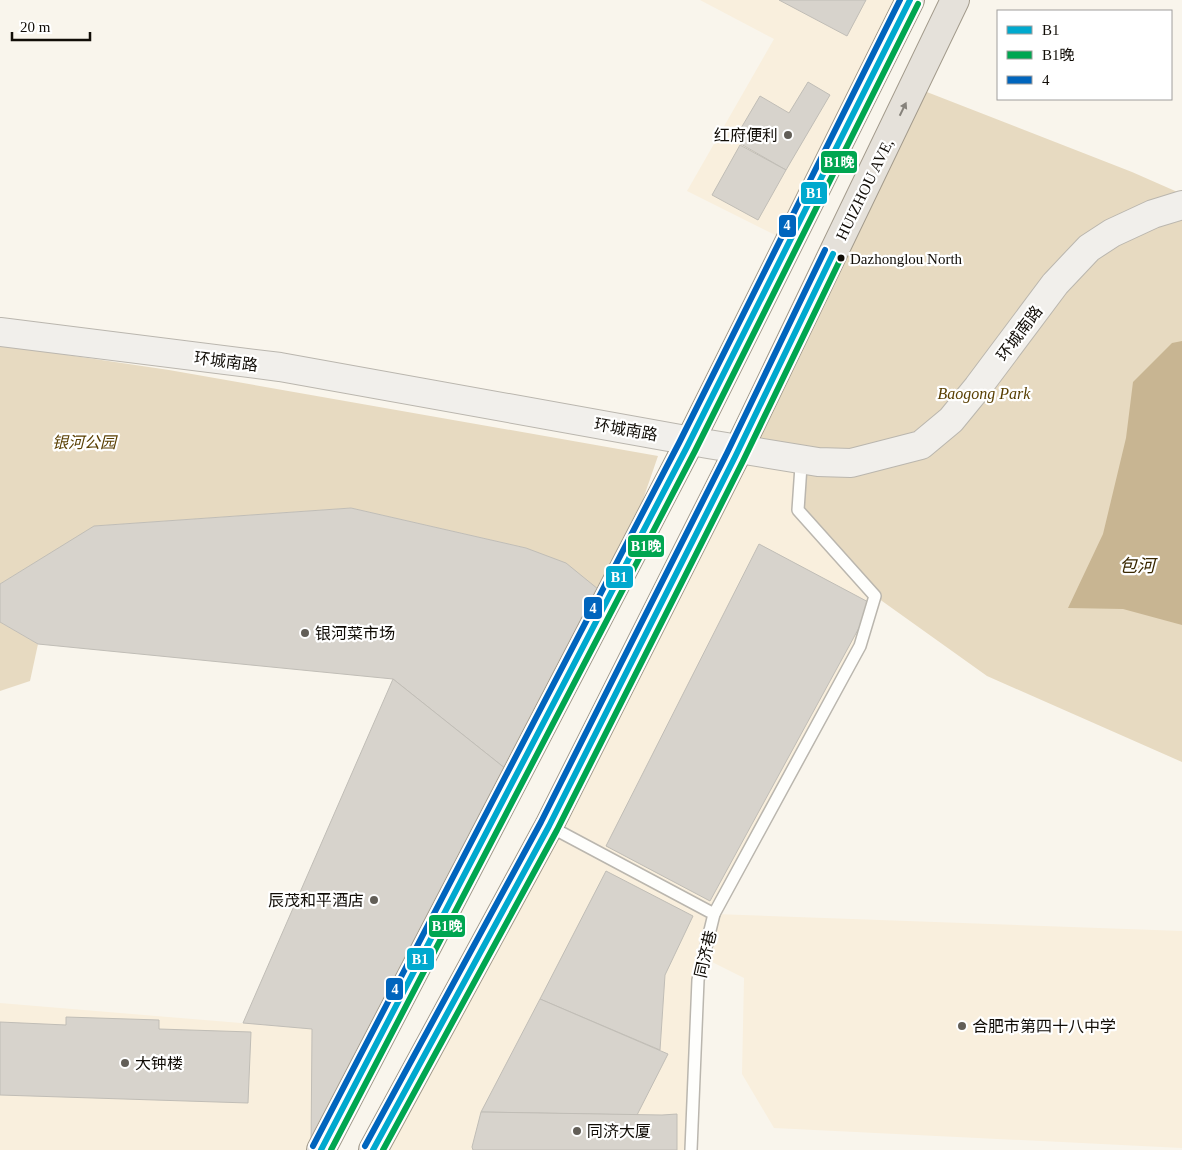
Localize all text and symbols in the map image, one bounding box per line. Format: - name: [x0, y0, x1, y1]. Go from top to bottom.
- scale bar: [12, 10, 90, 42]
- legend: [997, 10, 1172, 100]
- text: 20 m: [20, 19, 51, 35]
- text: B1: [1042, 22, 1060, 38]
- text: B1晚: [1042, 47, 1075, 63]
- text: 4: [1042, 72, 1050, 88]
- one-way arrow: [899, 102, 907, 116]
- place label: 红府便利: [714, 127, 778, 144]
- marker: 红府便利: [782, 129, 794, 141]
- street label: HUIZHOU AVE,: [833, 136, 896, 243]
- line badge: B1晚: [820, 150, 858, 174]
- text: B1晚: [824, 155, 854, 170]
- line badge: B1: [800, 181, 828, 205]
- text: B1: [806, 186, 822, 201]
- line badge: 4: [778, 214, 797, 238]
- text: 4: [784, 218, 791, 233]
- place label: Dazhonglou North: [850, 251, 963, 267]
- marker: Dazhonglou North: [836, 253, 846, 263]
- street label: 环城南路: [993, 303, 1045, 364]
- street label: 环城南路: [193, 349, 259, 374]
- park label: Baogong Park: [938, 385, 1031, 403]
- street label: 环城南路: [593, 416, 659, 443]
- park label: 银河公园: [52, 434, 118, 451]
- line badge: B1晚: [627, 534, 665, 558]
- text: B1晚: [631, 539, 661, 554]
- water label: 包河: [1119, 556, 1158, 576]
- line badge: B1: [605, 565, 634, 589]
- text: B1: [611, 570, 627, 585]
- line badge: 4: [583, 596, 603, 620]
- text: 4: [590, 601, 597, 616]
- place label: 银河菜市场: [315, 625, 395, 642]
- marker: 银河菜市场: [299, 627, 311, 639]
- place label: 辰茂和平酒店: [268, 892, 364, 909]
- marker: 辰茂和平酒店: [368, 894, 380, 906]
- line badge: B1晚: [428, 914, 466, 938]
- text: B1晚: [432, 919, 462, 934]
- street label: 同济巷: [692, 929, 719, 979]
- line badge: B1: [406, 947, 435, 971]
- text: B1: [412, 952, 428, 967]
- line badge: 4: [385, 977, 404, 1001]
- text: 4: [392, 982, 399, 997]
- place label: 合肥市第四十八中学: [972, 1018, 1116, 1035]
- marker: 合肥市第四十八中学: [956, 1020, 968, 1032]
- place label: 大钟楼: [135, 1055, 183, 1072]
- marker: 大钟楼: [119, 1057, 131, 1069]
- place label: 同济大厦: [587, 1123, 651, 1140]
- marker: 同济大厦: [571, 1125, 583, 1137]

